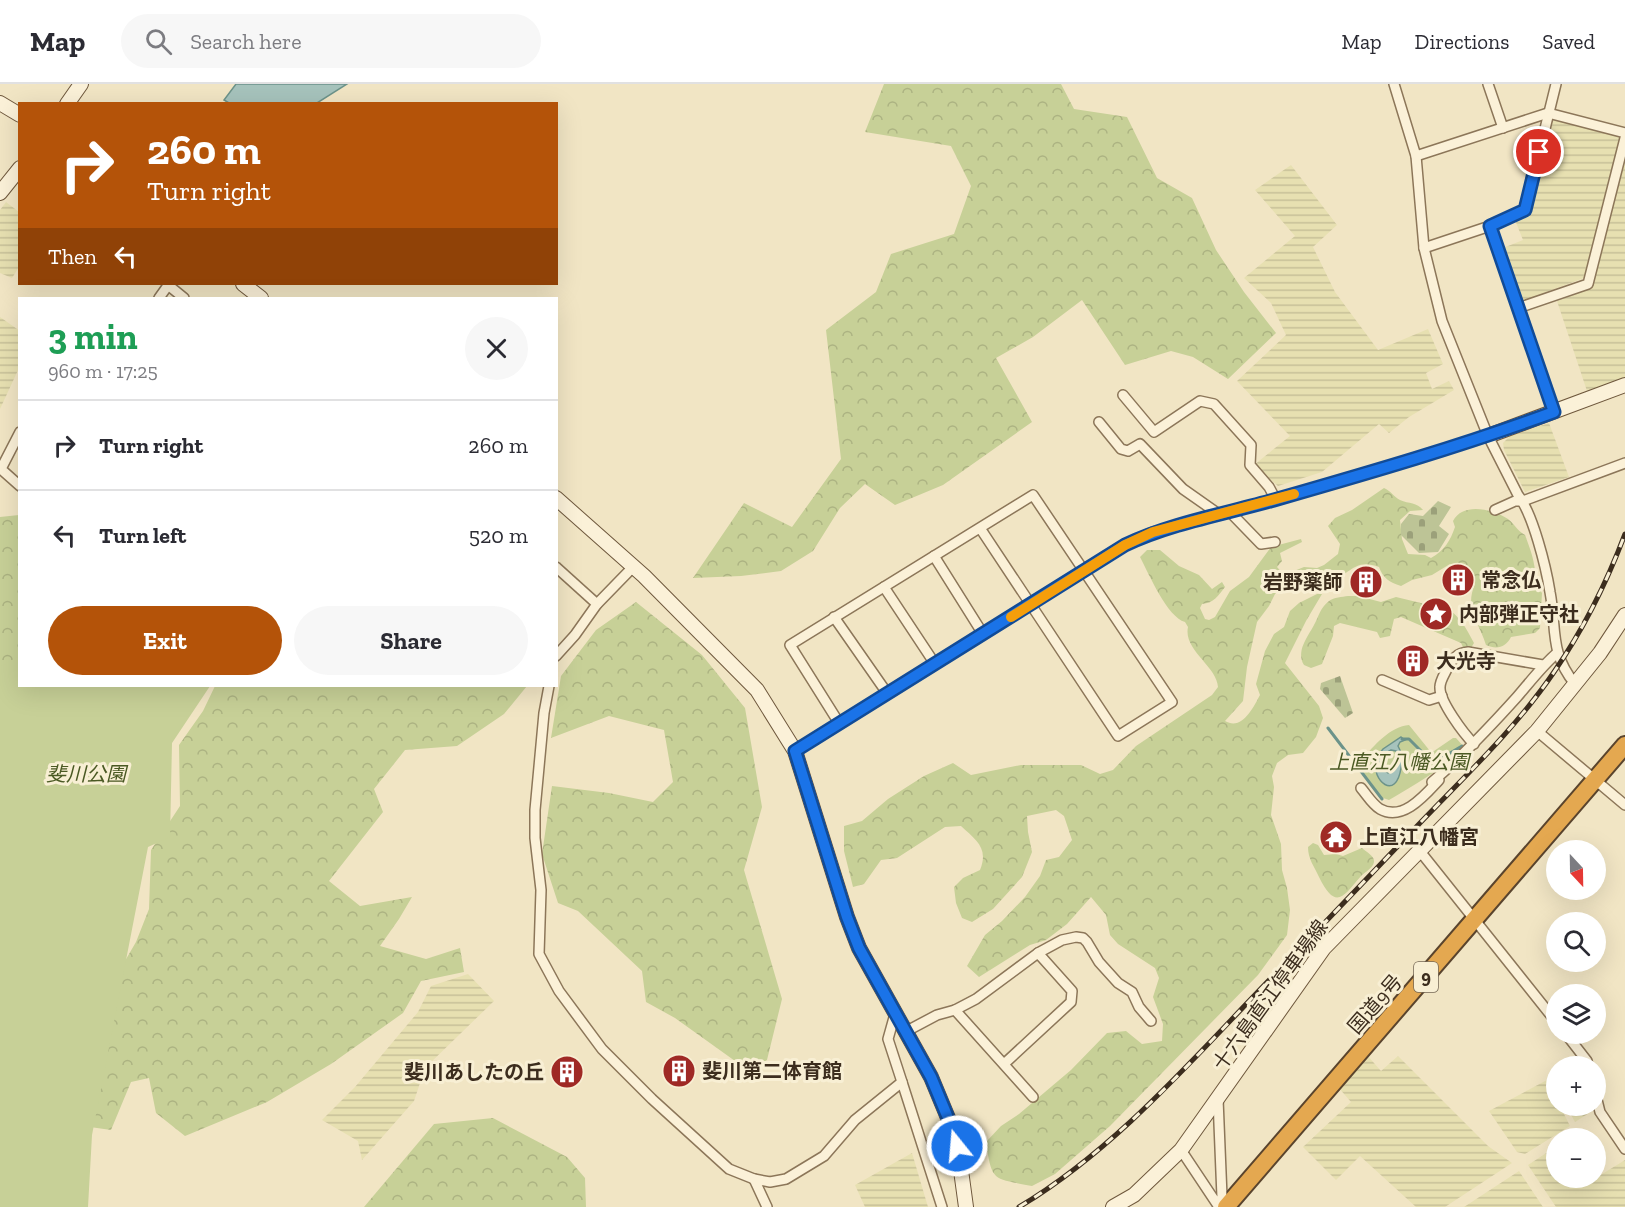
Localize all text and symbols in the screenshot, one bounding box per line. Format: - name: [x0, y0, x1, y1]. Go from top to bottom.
- search box: [121, 14, 541, 68]
- text: Map: [30, 25, 85, 58]
- icon: search: [142, 25, 175, 58]
- text: Search here: [190, 28, 302, 55]
- text: Map: [1342, 29, 1382, 54]
- text: Directions: [1415, 29, 1509, 54]
- text: Saved: [1542, 29, 1595, 54]
- text: 260 m: [147, 124, 261, 175]
- icon: right: [48, 126, 126, 204]
- pin: [1513, 126, 1564, 177]
- icon: arrive: [1522, 135, 1555, 168]
- text: Turn right: [147, 175, 271, 207]
- icon: left: [109, 240, 142, 273]
- text: Then: [48, 243, 97, 270]
- text: 3 min: [48, 315, 138, 358]
- button: close: [465, 317, 528, 380]
- text: 960 m · 17:25: [48, 359, 158, 383]
- icon: right: [48, 429, 81, 462]
- text: Turn right: [99, 432, 203, 459]
- text: 260 m: [468, 432, 528, 459]
- icon: left: [48, 519, 81, 552]
- text: Turn left: [99, 522, 186, 549]
- text: 520 m: [469, 522, 528, 549]
- building icon: 常念仏: [1440, 562, 1476, 598]
- building icon: 岩野薬師: [1348, 564, 1384, 600]
- place label: 常念仏: [1481, 568, 1541, 592]
- place label: 岩野薬師: [1263, 570, 1343, 594]
- place icon: 内部弾正守社: [1418, 596, 1454, 632]
- place label: 内部弾正守社: [1459, 602, 1579, 626]
- button: Exit: [48, 606, 282, 675]
- button: Share: [294, 606, 528, 675]
- building icon: 大光寺: [1395, 643, 1431, 679]
- place label: 大光寺: [1436, 649, 1496, 673]
- park label: 上直江八幡公園: [1329, 750, 1472, 774]
- park label: 斐川公園: [46, 762, 129, 786]
- temple icon: 上直江八幡宮: [1318, 819, 1354, 855]
- place label: 上直江八幡宮: [1359, 825, 1479, 849]
- north arrow: [1546, 840, 1606, 900]
- map controls: [1546, 840, 1606, 1188]
- button: search: [1546, 912, 1606, 972]
- street label: 十六島直江停車場線: [1207, 915, 1333, 1075]
- road number: 9: [1414, 962, 1438, 992]
- street label: 国道9号: [1343, 969, 1407, 1039]
- button: layers: [1546, 984, 1606, 1044]
- building icon: 斐川第二体育館: [661, 1053, 697, 1089]
- building icon: 斐川あしたの丘: [549, 1054, 585, 1090]
- button: +: [1546, 1056, 1606, 1116]
- place label: 斐川第二体育館: [702, 1059, 842, 1083]
- place label: 斐川あしたの丘: [404, 1060, 544, 1084]
- position arrow: [925, 1114, 989, 1178]
- button: −: [1546, 1128, 1606, 1188]

